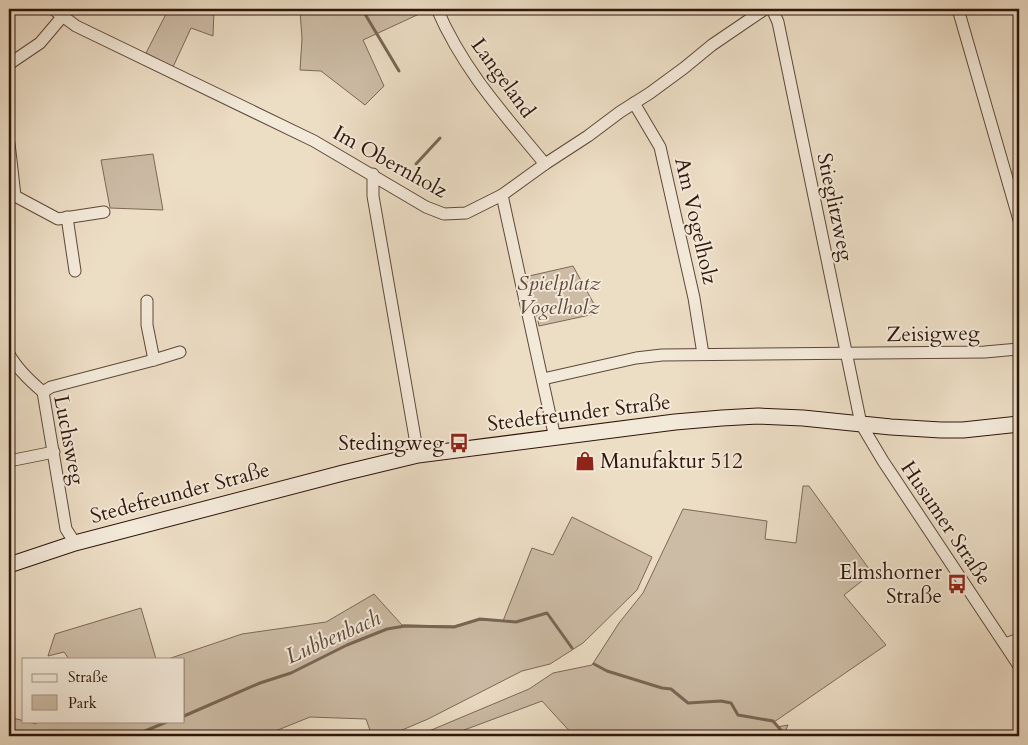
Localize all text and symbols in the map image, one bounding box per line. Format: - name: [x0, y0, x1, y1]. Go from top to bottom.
- street label: Langeland: [464, 32, 542, 124]
- street label: Im Obernholz: [328, 119, 453, 206]
- street label: Stieglitzweg: [809, 150, 861, 264]
- street label: Am Vogelholz: [667, 155, 725, 288]
- park label: Spielplatz Vogelholz: [517, 269, 601, 322]
- street label: Zeisigweg: [886, 319, 980, 349]
- street label: Stedefreunder Straße: [486, 387, 672, 439]
- street label: Luchsweg: [46, 393, 92, 487]
- place label: Stedingweg: [338, 429, 444, 458]
- bus stop icon: Stedingweg: [448, 432, 470, 454]
- place label: Manufaktur 512: [600, 447, 743, 476]
- shop icon: Manufaktur 512: [574, 450, 596, 472]
- street label: Stedefreunder Straße: [87, 455, 273, 531]
- street label: Husumer Straße: [894, 455, 998, 591]
- place label: Elmshorner Straße: [839, 558, 942, 611]
- bus stop icon: Elmshorner Straße: [946, 573, 968, 595]
- water label: Lubbenbach: [281, 603, 386, 671]
- legend: [22, 658, 185, 722]
- text: Straße: [68, 667, 108, 687]
- text: Park: [68, 693, 97, 713]

